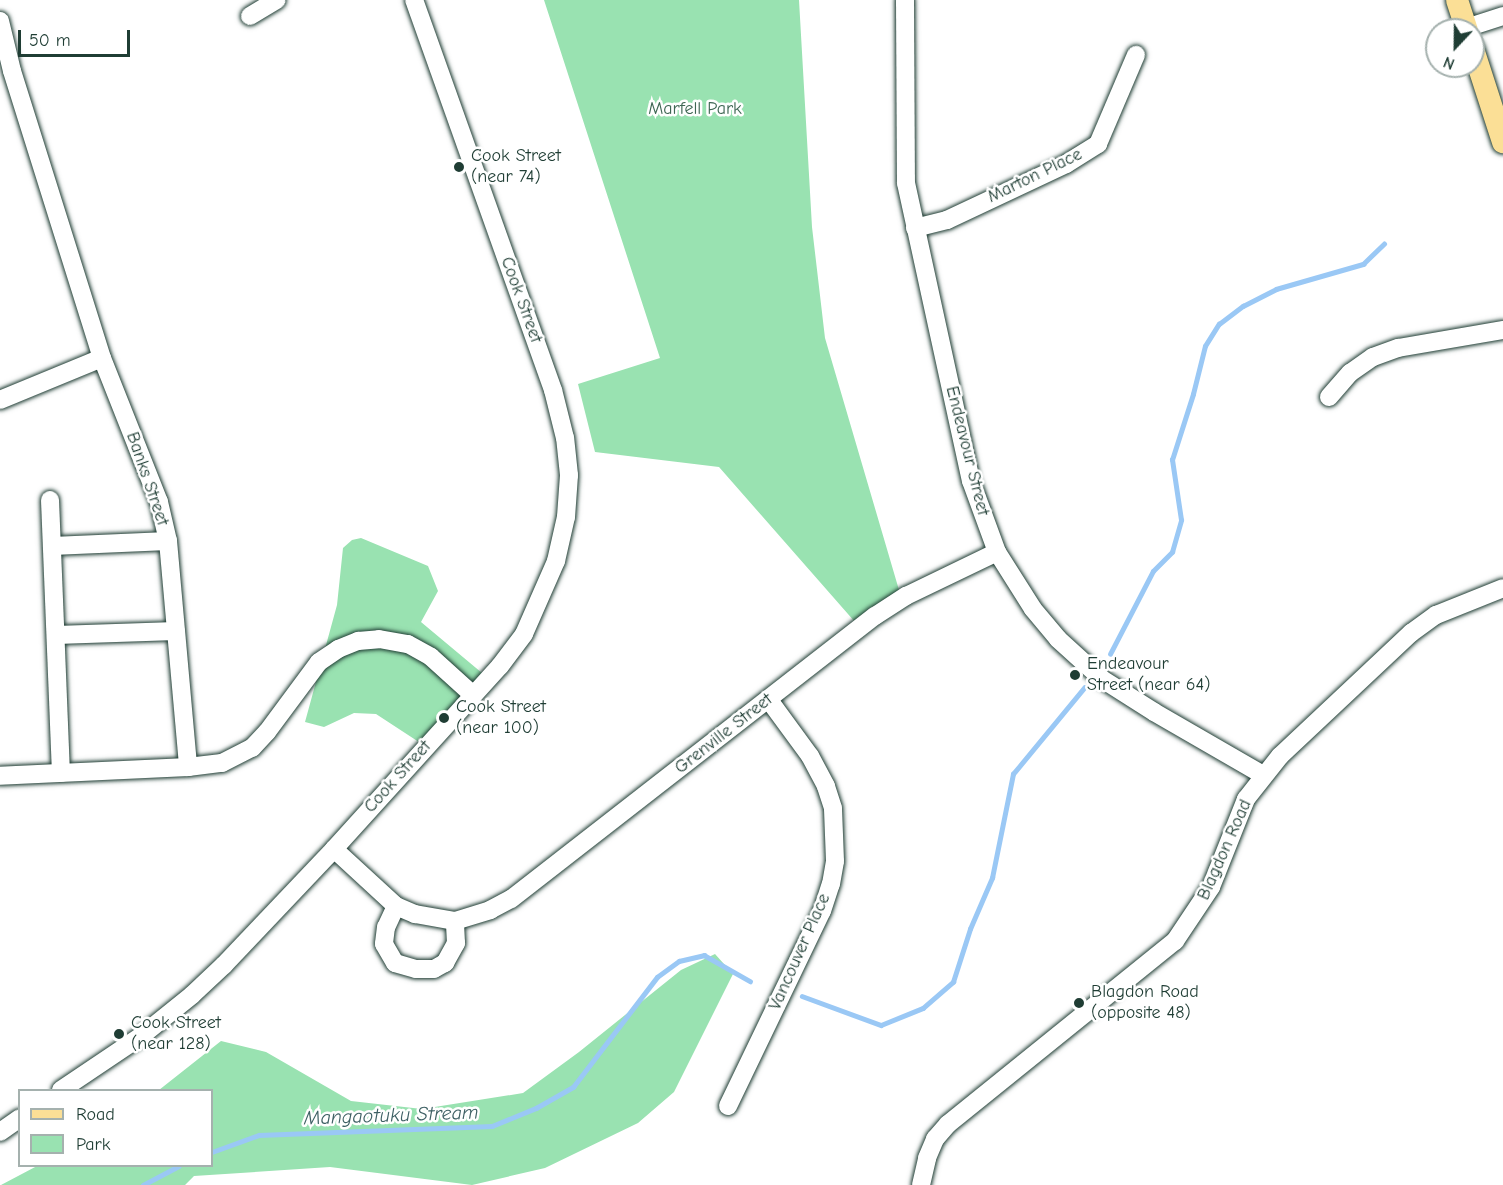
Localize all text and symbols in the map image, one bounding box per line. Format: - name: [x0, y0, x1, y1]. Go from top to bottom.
- scale bar: [21, 18, 134, 56]
- north arrow: [1425, 18, 1485, 78]
- text: 50 m: [29, 30, 71, 51]
- text: N: [1441, 53, 1457, 73]
- park label: Marfell Park: [648, 98, 742, 120]
- street label: Marton Place: [984, 144, 1086, 208]
- place label: Cook Street (near 74): [471, 146, 561, 188]
- marker: Cook Street (near 74): [452, 160, 466, 174]
- street label: Cook Street: [495, 254, 547, 346]
- street label: Endeavour Street: [940, 384, 994, 518]
- street label: Banks Street: [121, 429, 173, 529]
- place label: Endeavour Street (near 64): [1087, 654, 1210, 696]
- marker: Endeavour Street (near 64): [1068, 668, 1082, 682]
- street label: Grenville Street: [671, 689, 777, 779]
- place label: Cook Street (near 100): [456, 697, 546, 740]
- marker: Cook Street (near 100): [437, 711, 451, 725]
- street label: Cook Street: [360, 736, 436, 818]
- street label: Blagdon Road: [1193, 796, 1257, 904]
- street label: Vancouver Place: [765, 890, 835, 1014]
- place label: Blagdon Road (opposite 48): [1091, 982, 1199, 1024]
- marker: Blagdon Road (opposite 48): [1072, 996, 1086, 1010]
- place label: Cook Street (near 128): [131, 1013, 221, 1056]
- marker: Cook Street (near 128): [112, 1027, 126, 1041]
- legend: [18, 1089, 213, 1167]
- water label: Mangaotuku Stream: [303, 1100, 479, 1130]
- text: Road: [76, 1104, 115, 1125]
- text: Park: [76, 1134, 110, 1155]

